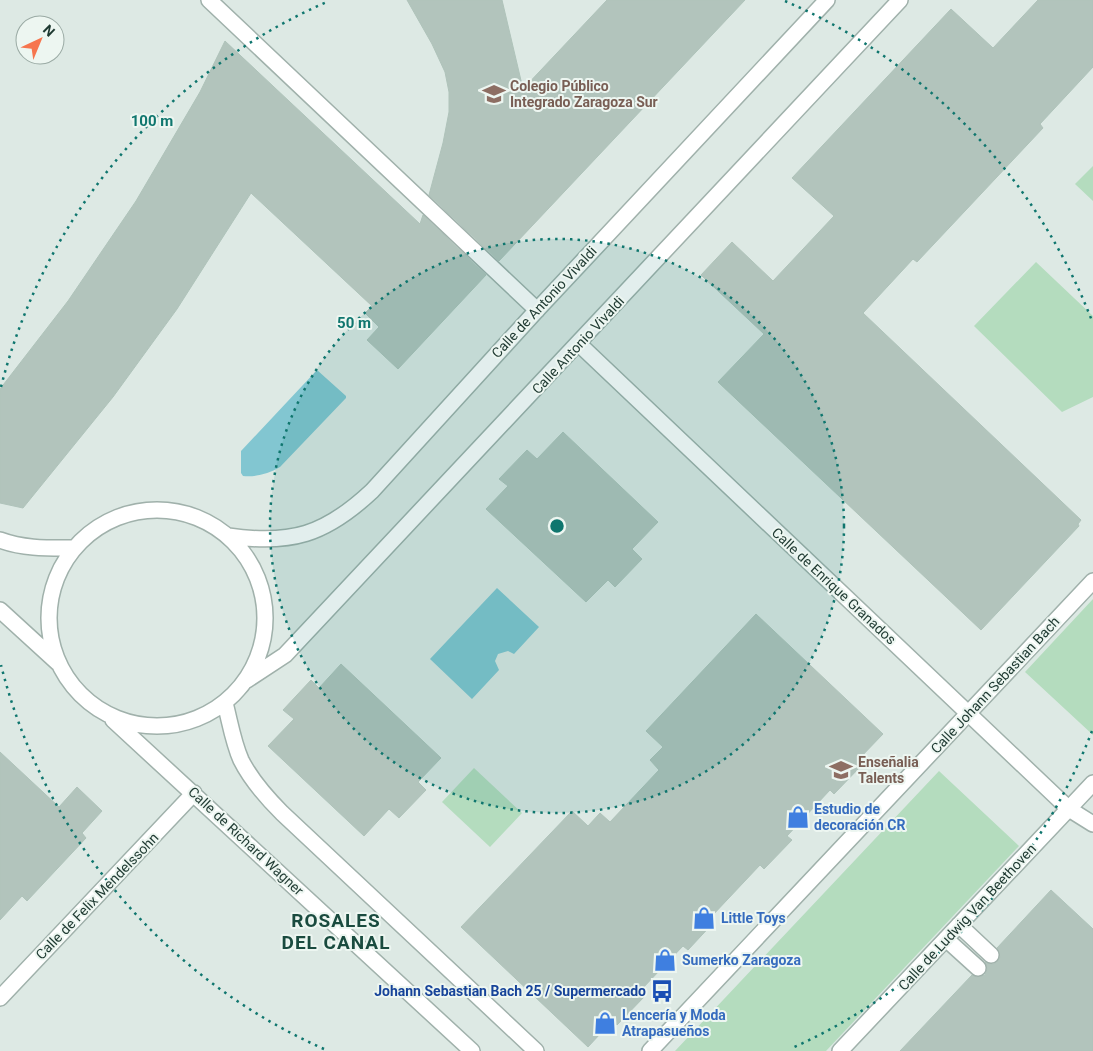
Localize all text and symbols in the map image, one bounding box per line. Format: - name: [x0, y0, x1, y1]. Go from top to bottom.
- north arrow: [15, 15, 65, 65]
- text: N: [40, 21, 58, 40]
- place label: Colegio Público Integrado Zaragoza Sur: [510, 78, 658, 110]
- school or university icon: Colegio Público Integrado Zaragoza Sur: [481, 81, 507, 107]
- text: 100 m: [131, 112, 173, 130]
- street label: Calle de Antonio Vivaldi: [488, 243, 600, 361]
- street label: Calle Antonio Vivaldi: [529, 293, 627, 397]
- text: 50 m: [337, 314, 371, 332]
- centre of rings: [548, 517, 566, 535]
- street label: Calle de Enrique Granados: [769, 524, 899, 648]
- street label: Calle Johann Sebastian Bach: [927, 613, 1063, 757]
- place label: Enseñalia Talents: [858, 754, 919, 786]
- school or university icon: Enseñalia Talents: [828, 757, 854, 783]
- street label: Calle de Richard Wagner: [185, 783, 307, 899]
- place label: Estudio de decoración CR: [814, 801, 905, 833]
- shop icon: Estudio de decoración CR: [785, 804, 811, 830]
- street label: Calle de Felix Mendelssohn: [32, 829, 162, 963]
- street label: Calle de Ludwig Van Beethoven: [895, 840, 1039, 994]
- shop icon: Little Toys: [691, 905, 717, 931]
- district label: ROSALES DEL CANAL: [282, 909, 390, 954]
- place label: Little Toys: [721, 910, 786, 926]
- shop icon: Sumerko Zaragoza: [652, 947, 678, 973]
- place label: Sumerko Zaragoza: [682, 952, 801, 968]
- bus stop icon: Johann Sebastian Bach 25 / Supermercado: [649, 978, 675, 1004]
- place label: Johann Sebastian Bach 25 / Supermercado: [374, 983, 646, 999]
- place label: Lencería y Moda Atrapasueños: [622, 1007, 726, 1039]
- shop icon: Lencería y Moda Atrapasueños: [592, 1010, 618, 1036]

